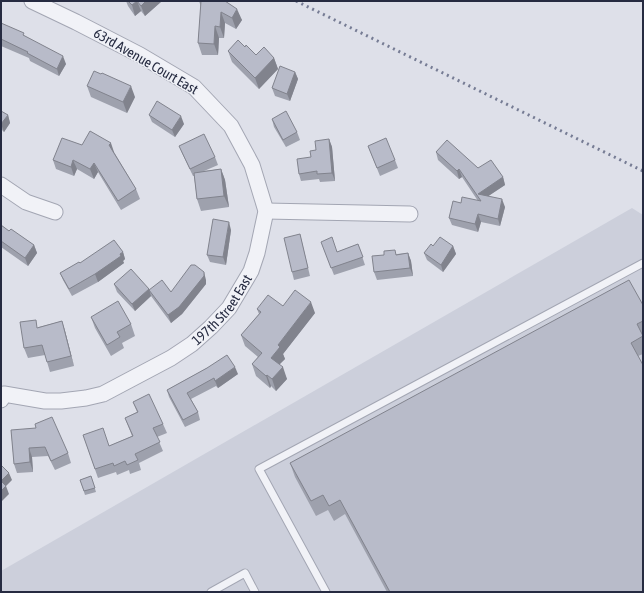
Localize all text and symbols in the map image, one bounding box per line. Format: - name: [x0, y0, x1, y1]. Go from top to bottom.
- street label: 63rd Avenue Court East: [91, 25, 201, 97]
- street label: 197th Street East: [189, 272, 255, 348]

